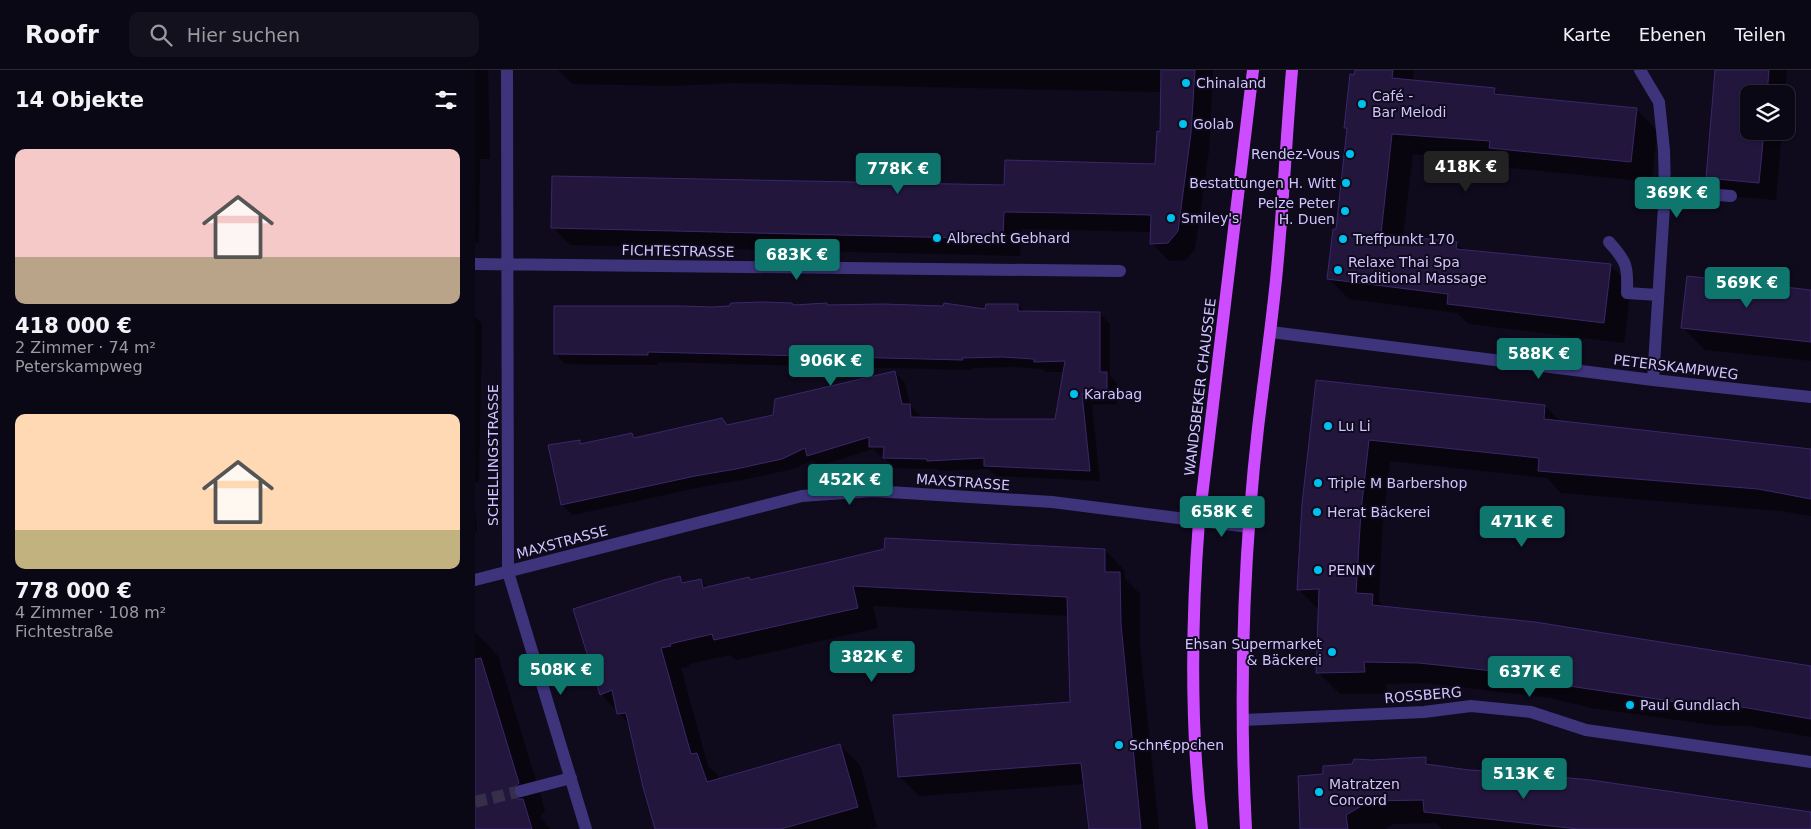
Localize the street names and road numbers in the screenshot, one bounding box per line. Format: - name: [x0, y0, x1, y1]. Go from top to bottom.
- street label: FICHTESTRASSE: [622, 242, 734, 260]
- street label: WANDSBEKER CHAUSSEE: [1181, 297, 1219, 477]
- street label: PETERSKAMPWEG: [1613, 351, 1739, 383]
- street label: SCHELLINGSTRASSE: [485, 384, 501, 526]
- street label: MAXSTRASSE: [916, 471, 1010, 493]
- street label: MAXSTRASSE: [515, 522, 609, 562]
- street label: ROSSBERG: [1384, 684, 1462, 706]

